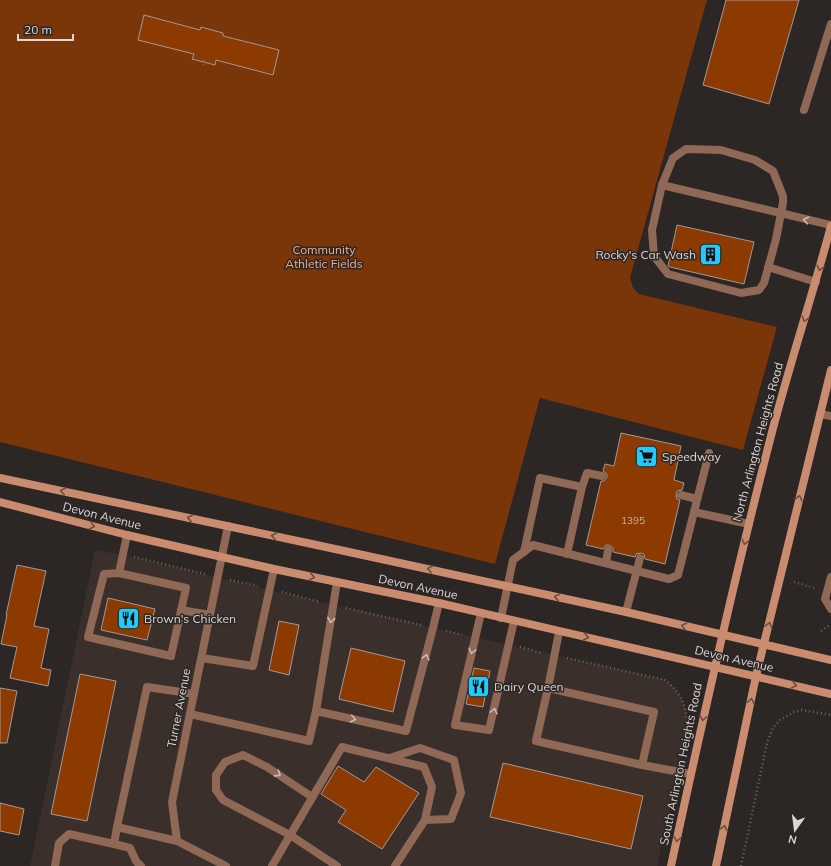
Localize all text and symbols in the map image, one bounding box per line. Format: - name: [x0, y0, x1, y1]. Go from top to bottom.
- scale bar: [18, 16, 73, 42]
- text: 20 m: [24, 22, 52, 37]
- one-way arrow: [802, 216, 809, 224]
- park label: Community Athletic Fields: [285, 242, 363, 271]
- building icon: Rocky's Car Wash: [698, 242, 724, 268]
- place label: Rocky's Car Wash: [595, 247, 696, 262]
- one-way arrow: [816, 264, 825, 271]
- one-way arrow: [801, 316, 810, 323]
- street label: North Arlington Heights Road: [729, 360, 786, 523]
- supermarket icon: Speedway: [634, 444, 660, 470]
- place label: Speedway: [662, 449, 721, 464]
- one-way arrow: [60, 488, 66, 496]
- one-way arrow: [795, 495, 803, 502]
- street label: Devon Avenue: [61, 498, 143, 533]
- house number: 1395: [621, 514, 645, 527]
- one-way arrow: [187, 515, 193, 523]
- one-way arrow: [89, 521, 95, 529]
- one-way arrow: [271, 532, 277, 540]
- one-way arrow: [741, 539, 749, 546]
- one-way arrow: [427, 566, 433, 574]
- street label: Devon Avenue: [377, 571, 459, 602]
- one-way arrow: [309, 572, 316, 581]
- one-way arrow: [554, 594, 560, 602]
- restaurant icon: Brown's Chicken: [115, 606, 141, 632]
- place label: Brown's Chicken: [144, 611, 236, 626]
- one-way arrow: [327, 617, 335, 624]
- one-way arrow: [681, 622, 688, 631]
- one-way arrow: [764, 622, 772, 628]
- one-way arrow: [582, 633, 589, 641]
- street label: Devon Avenue: [693, 642, 775, 675]
- one-way arrow: [468, 648, 477, 655]
- one-way arrow: [421, 654, 429, 660]
- street label: Turner Avenue: [163, 667, 194, 749]
- restaurant icon: Dairy Queen: [465, 674, 491, 700]
- place label: Dairy Queen: [494, 679, 564, 694]
- one-way arrow: [790, 680, 797, 688]
- street label: South Arlington Heights Road: [656, 681, 705, 846]
- one-way arrow: [747, 698, 755, 704]
- one-way arrow: [489, 708, 497, 714]
- one-way arrow: [350, 714, 357, 722]
- one-way arrow: [700, 715, 708, 721]
- one-way arrow: [273, 769, 280, 776]
- north arrow: [775, 810, 815, 850]
- one-way arrow: [720, 825, 728, 831]
- text: N: [787, 832, 798, 848]
- one-way arrow: [673, 836, 681, 842]

